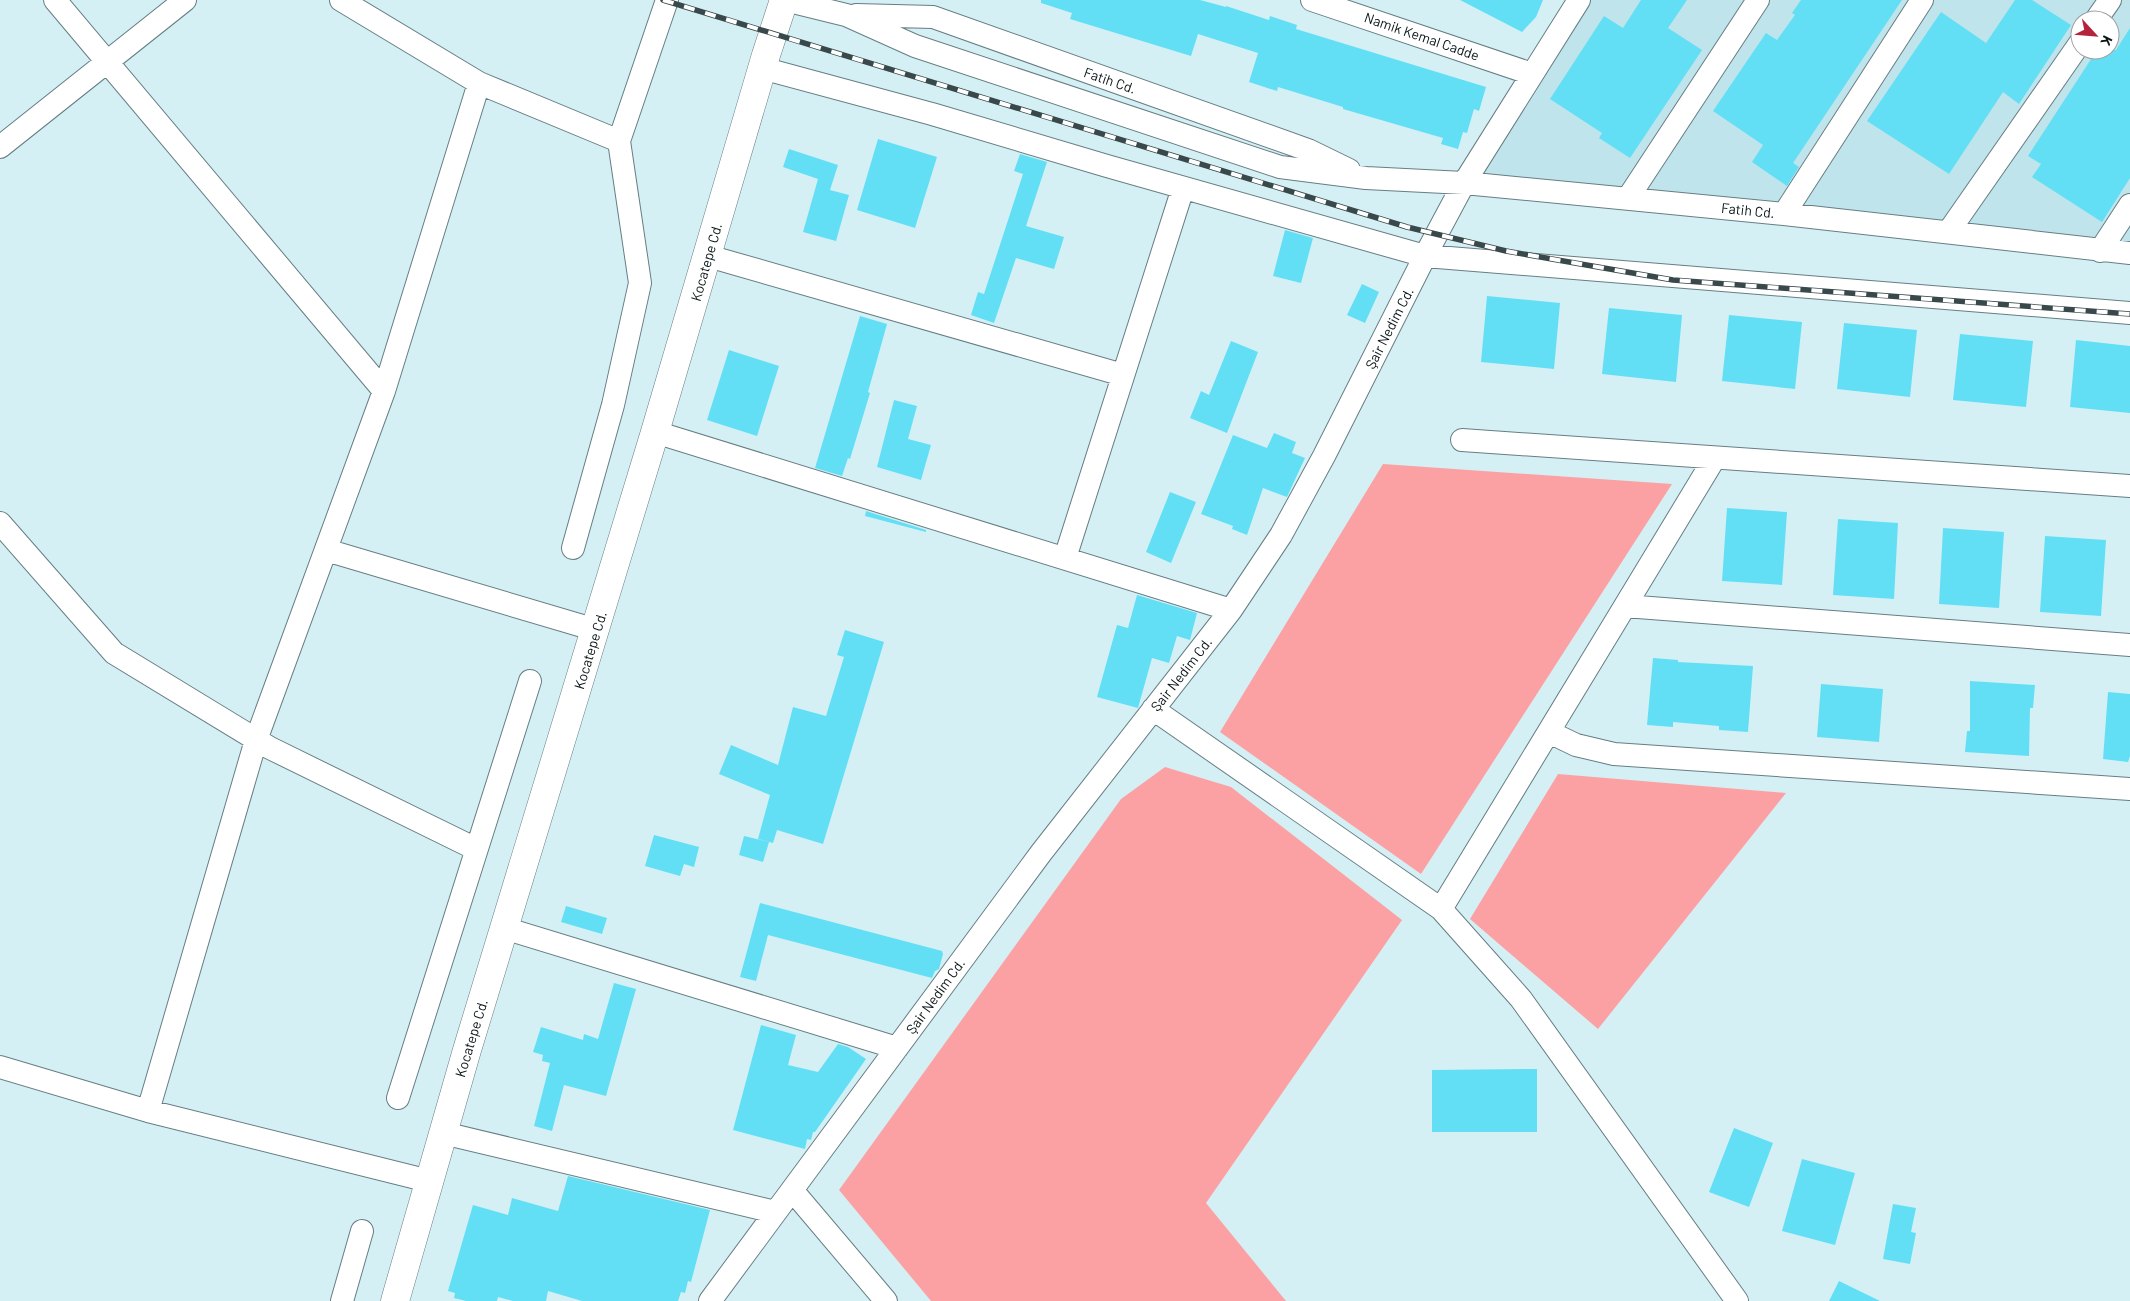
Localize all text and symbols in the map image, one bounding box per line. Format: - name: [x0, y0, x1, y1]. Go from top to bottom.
- street label: Namik Kemal Cadde: [1362, 8, 1482, 64]
- north arrow: [2070, 10, 2120, 60]
- text: K: [2097, 33, 2117, 49]
- street label: Fatih Cd.: [1082, 63, 1138, 97]
- street label: Fatih Cd.: [1720, 199, 1776, 221]
- street label: Kocatepe Cd.: [687, 221, 725, 303]
- street label: Şair Nedim Cd.: [1361, 284, 1417, 372]
- street label: Kocatepe Cd.: [570, 609, 610, 691]
- street label: Şair Nedim Cd.: [1147, 634, 1215, 714]
- street label: Şair Nedim Cd.: [902, 955, 968, 1037]
- street label: Kocatepe Cd.: [451, 997, 491, 1079]

